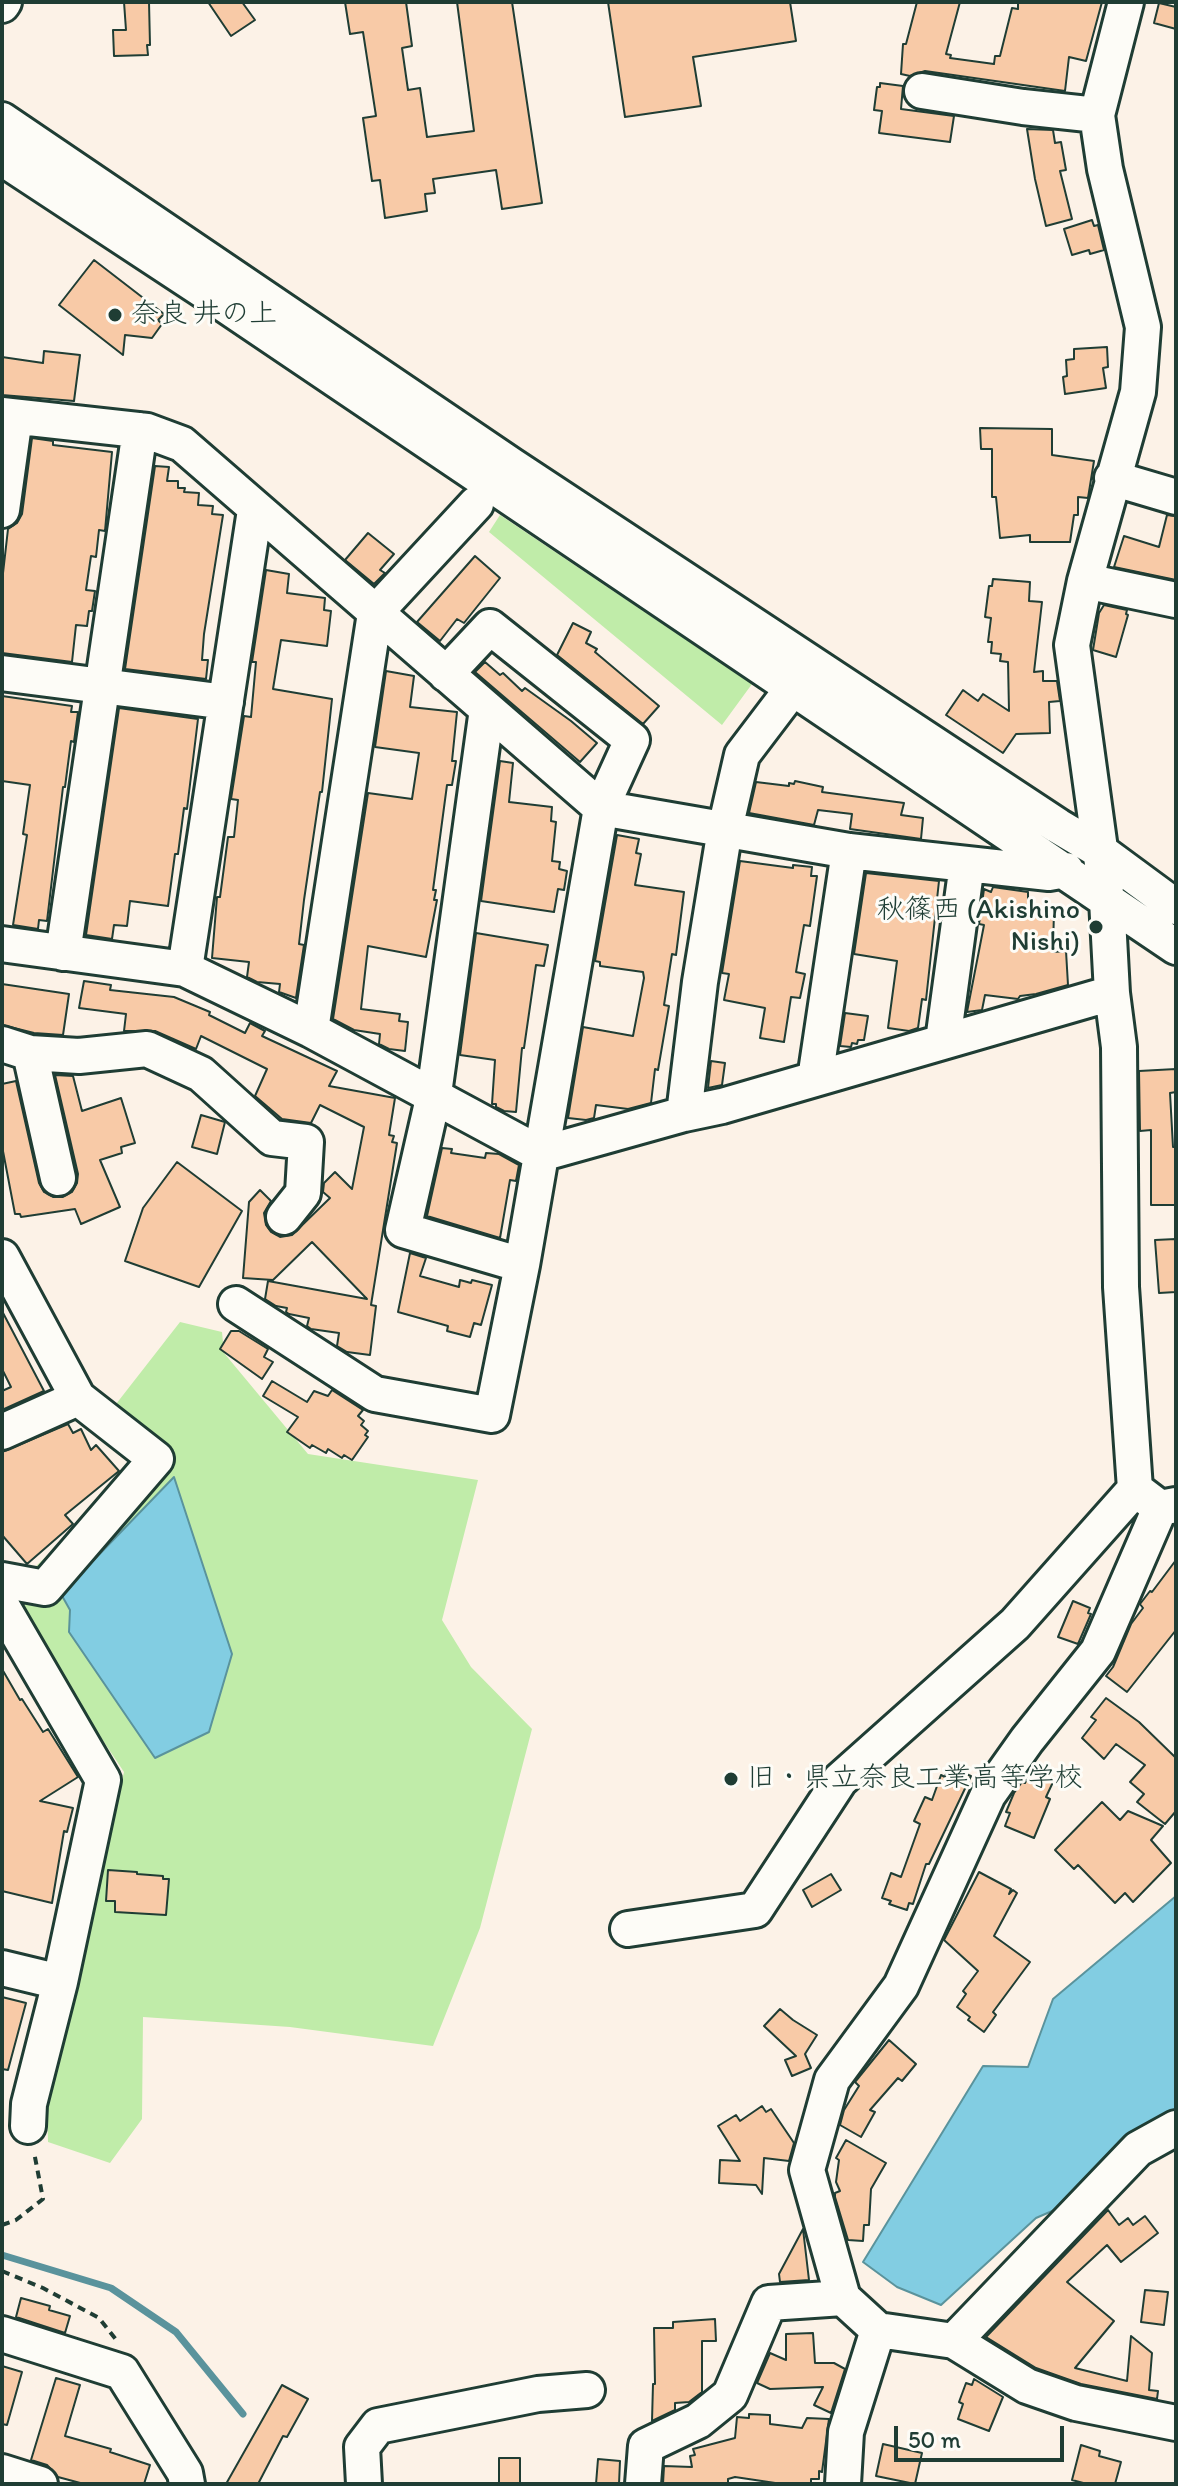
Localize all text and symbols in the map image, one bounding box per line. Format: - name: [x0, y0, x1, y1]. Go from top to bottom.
- place label: 奈良 井の上: [131, 298, 277, 332]
- marker: 奈良 井の上: [106, 306, 124, 324]
- place label: 秋篠西 (Akishino Nishi): [876, 894, 1080, 960]
- marker: 秋篠西 (Akishino Nishi): [1087, 918, 1105, 936]
- place label: 旧・県立奈良工業高等学校: [747, 1762, 1083, 1796]
- marker: 旧・県立奈良工業高等学校: [722, 1770, 740, 1788]
- scale bar: [898, 2410, 1068, 2460]
- text: 50 m: [908, 2425, 961, 2454]

